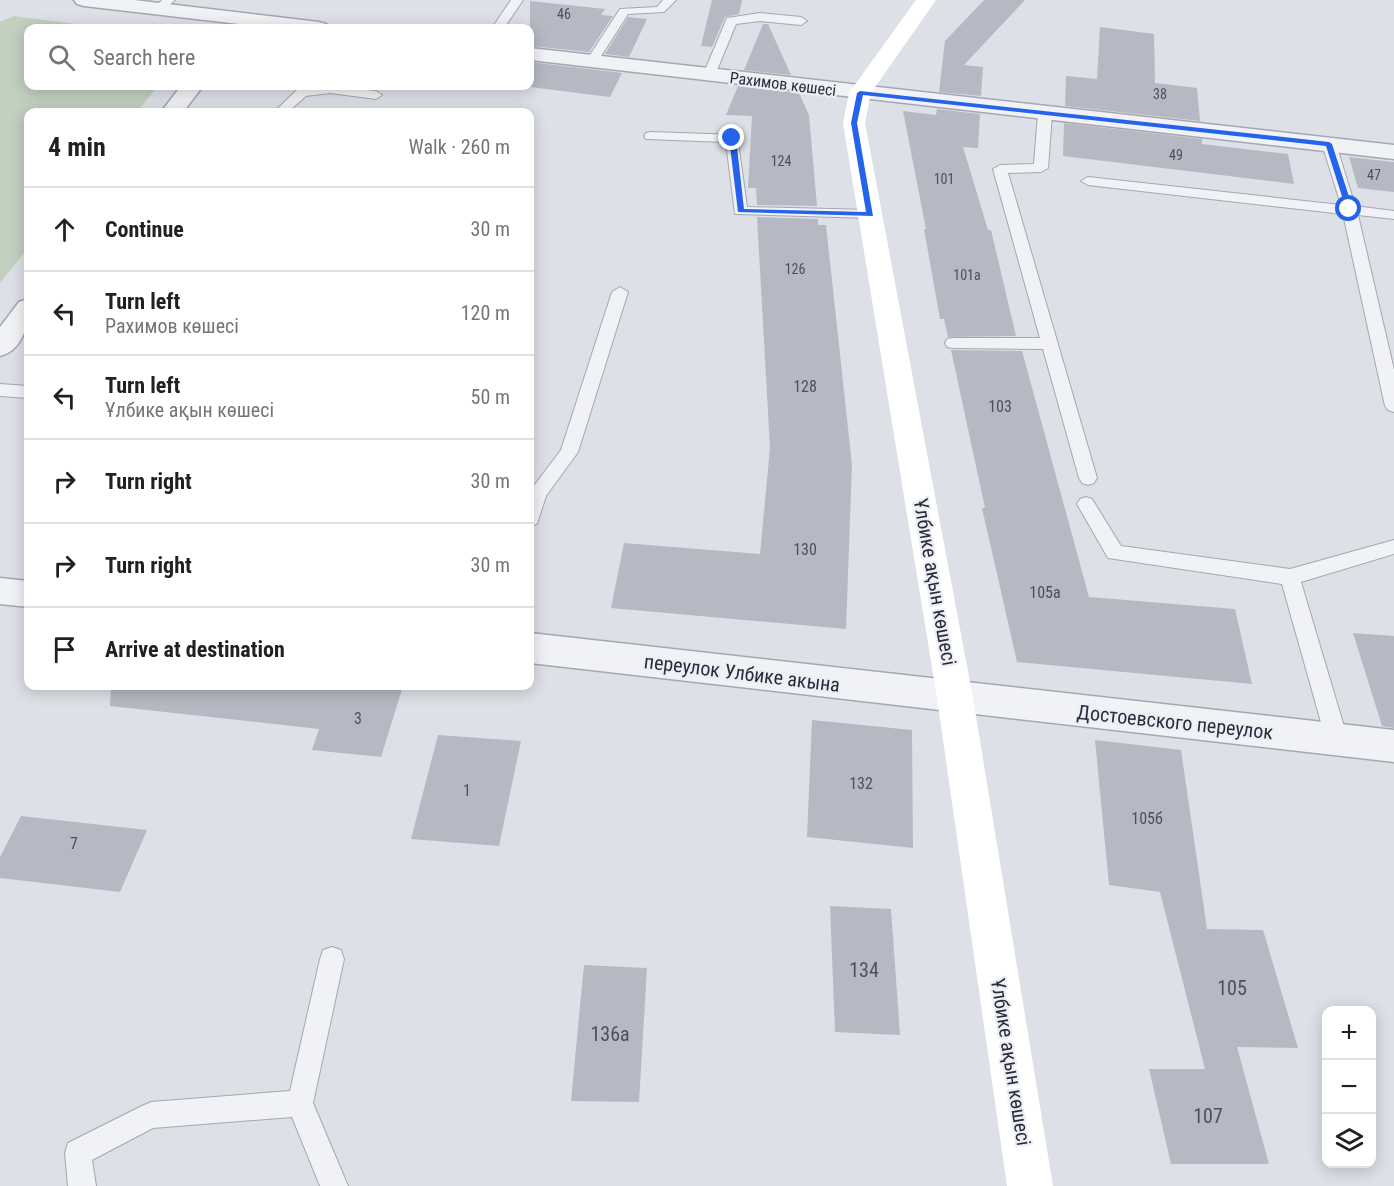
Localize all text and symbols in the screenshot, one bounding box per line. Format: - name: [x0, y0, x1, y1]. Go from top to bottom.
- house number: 46: [557, 6, 571, 22]
- search box: [24, 24, 534, 90]
- icon: search: [45, 41, 78, 74]
- text: Search here: [93, 45, 195, 70]
- street label: Рахимов көшесі: [729, 68, 837, 100]
- house number: 38: [1153, 86, 1167, 102]
- route end: [718, 124, 744, 150]
- text: 4 min: [48, 132, 106, 162]
- text: Walk · 260 m: [409, 135, 510, 159]
- house number: 49: [1169, 147, 1183, 163]
- house number: 124: [771, 153, 791, 169]
- house number: 47: [1367, 167, 1381, 183]
- house number: 101: [934, 171, 954, 187]
- route start: [1335, 195, 1361, 221]
- icon: ahead: [48, 213, 81, 246]
- text: Continue: [105, 217, 184, 242]
- text: 30 m: [471, 217, 510, 241]
- house number: 126: [785, 261, 805, 277]
- house number: 101а: [953, 267, 981, 283]
- text: Turn left: [105, 289, 180, 314]
- icon: left: [48, 297, 81, 330]
- text: 120 m: [461, 301, 510, 325]
- text: Рахимов көшесі: [105, 314, 239, 338]
- text: Turn left: [105, 373, 180, 398]
- house number: 128: [793, 377, 817, 396]
- icon: left: [48, 381, 81, 414]
- text: 50 m: [471, 385, 510, 409]
- house number: 103: [988, 397, 1012, 416]
- text: Ұлбике ақын көшесі: [105, 398, 274, 422]
- icon: right: [48, 465, 81, 498]
- text: Turn right: [105, 469, 192, 494]
- text: 30 m: [471, 469, 510, 493]
- street label: Ұлбике ақын көшесі: [909, 497, 961, 667]
- house number: 130: [793, 540, 817, 559]
- icon: right: [48, 549, 81, 582]
- text: Turn right: [105, 553, 192, 578]
- text: 30 m: [471, 553, 510, 577]
- house number: 105а: [1029, 583, 1061, 602]
- icon: arrive: [48, 633, 81, 666]
- text: Arrive at destination: [105, 637, 285, 662]
- street label: переулок Улбике акына: [643, 649, 841, 697]
- street label: Достоевского переулок: [1076, 700, 1275, 744]
- house number: 3: [354, 709, 362, 728]
- house number: 132: [849, 774, 873, 793]
- house number: 1: [463, 781, 471, 800]
- house number: 105б: [1131, 809, 1163, 828]
- house number: 7: [70, 834, 78, 853]
- house number: 134: [849, 958, 879, 982]
- house number: 105: [1217, 976, 1247, 1000]
- street label: Ұлбике ақын көшесі: [986, 977, 1036, 1147]
- map controls: [1322, 1006, 1376, 1168]
- button: +: [1322, 1006, 1376, 1060]
- house number: 136а: [590, 1022, 630, 1046]
- button: −: [1322, 1060, 1376, 1114]
- house number: 107: [1193, 1104, 1223, 1128]
- button: layers: [1322, 1114, 1376, 1168]

